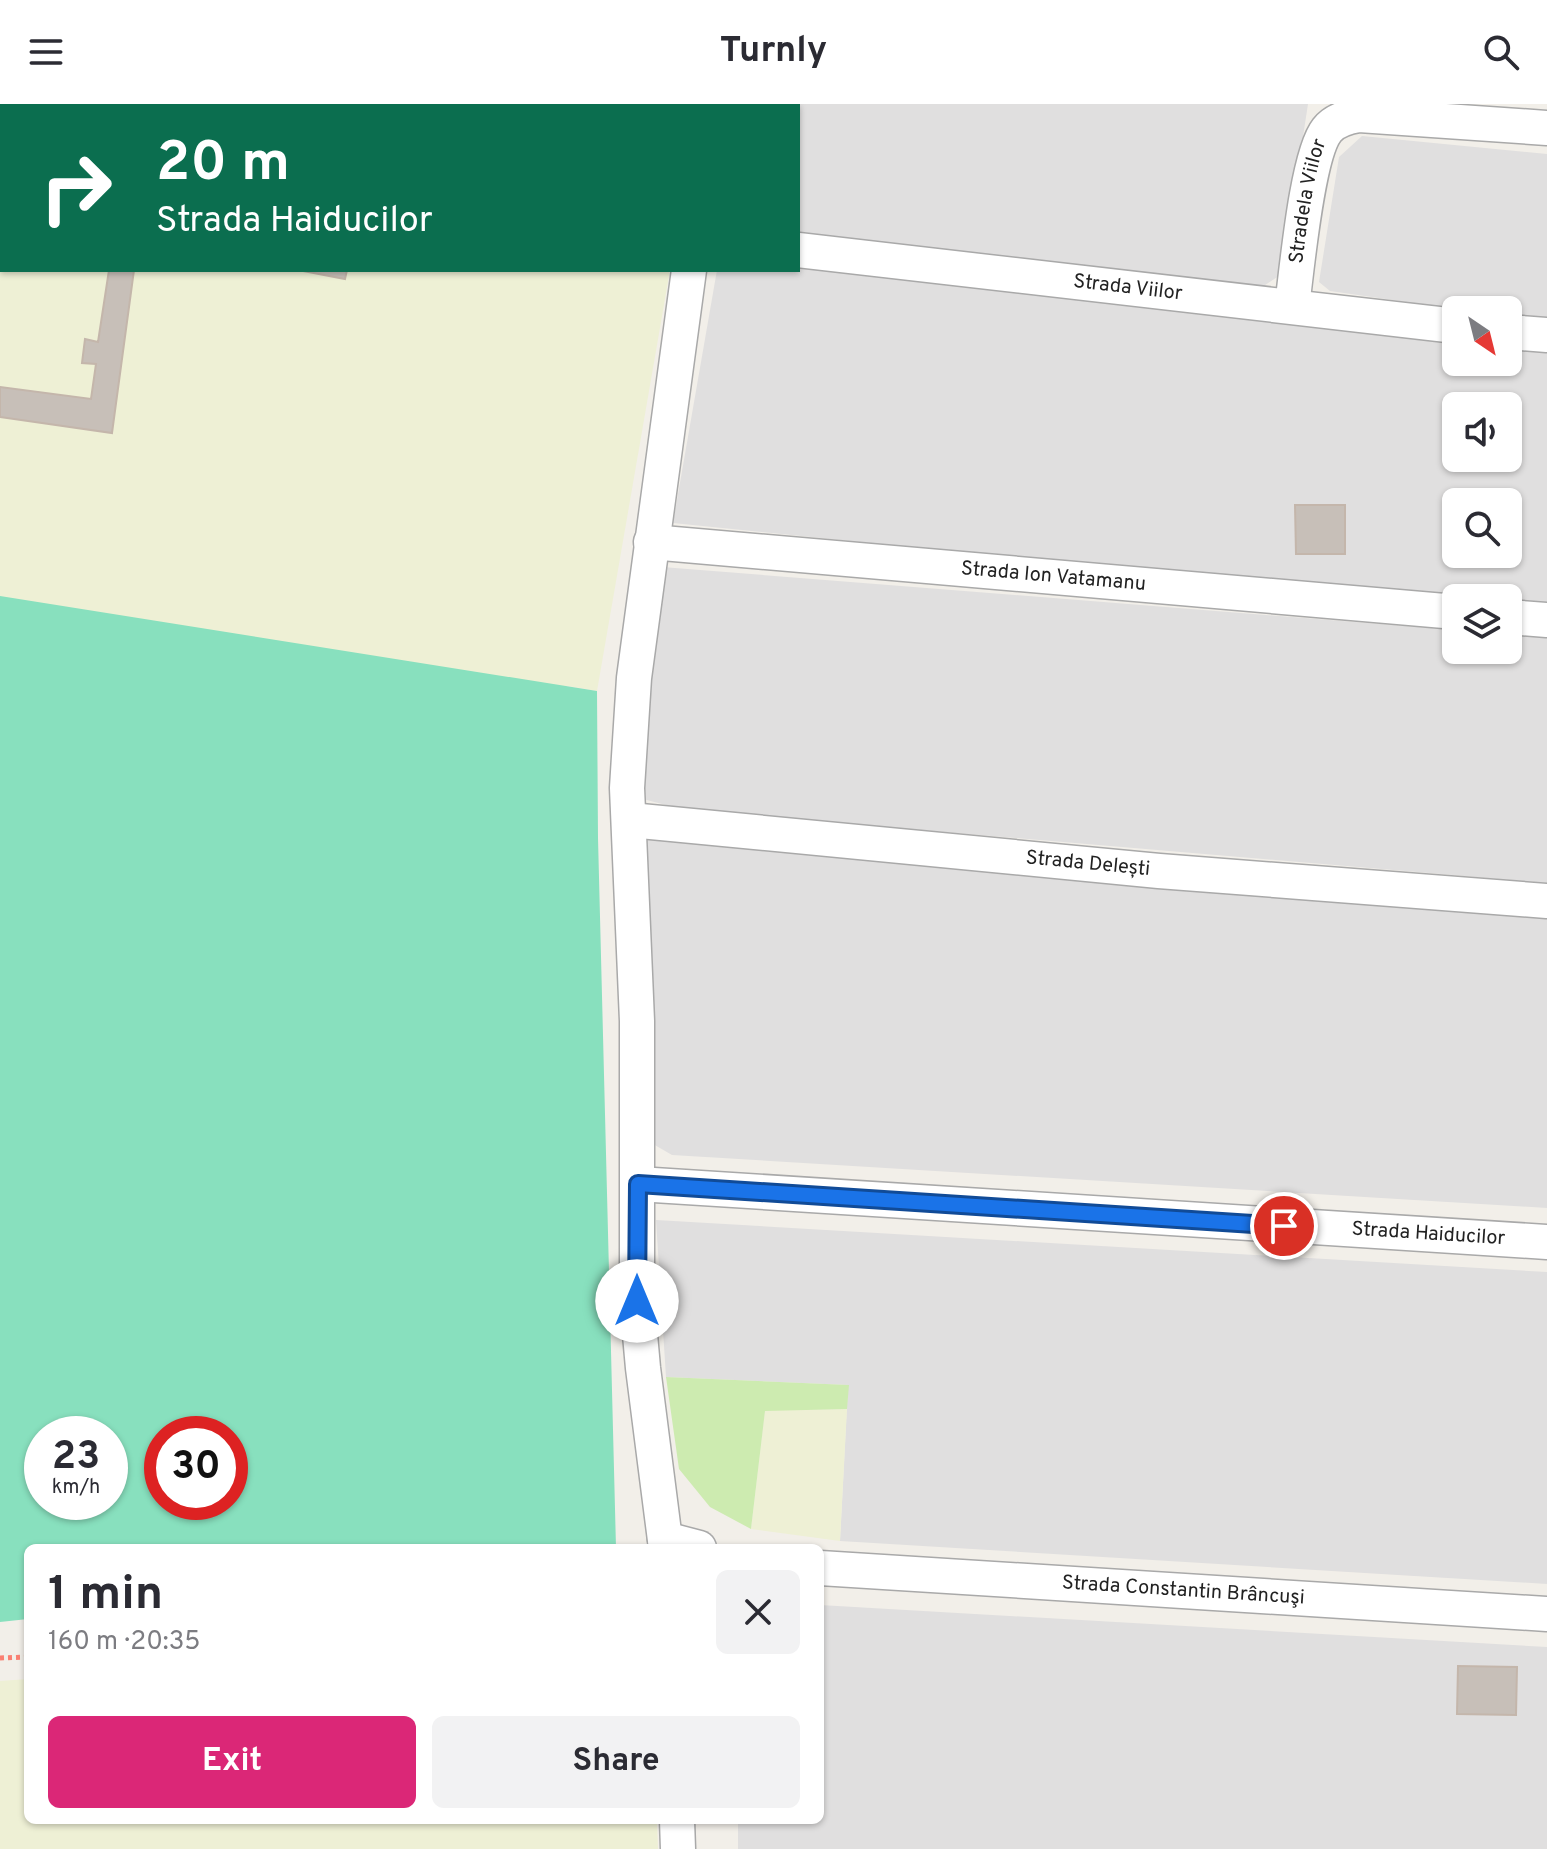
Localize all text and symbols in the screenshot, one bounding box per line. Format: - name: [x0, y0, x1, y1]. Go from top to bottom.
- text: Turnly: [720, 29, 827, 75]
- icon: menu: [24, 30, 68, 74]
- icon: search: [1479, 30, 1523, 74]
- text: 20 m: [156, 130, 290, 200]
- street label: Stradela Viilor: [1284, 135, 1333, 265]
- icon: right: [24, 136, 128, 240]
- text: Strada Haiducilor: [156, 199, 433, 245]
- street label: Strada Viilor: [1072, 269, 1184, 307]
- north arrow: [1442, 296, 1522, 376]
- map controls: [1442, 296, 1522, 664]
- button: sound: [1442, 392, 1522, 472]
- button: search: [1442, 488, 1522, 568]
- street label: Strada Ion Vatamanu: [960, 556, 1147, 598]
- button: layers: [1442, 584, 1522, 664]
- street label: Strada Delești: [1025, 845, 1151, 883]
- pin: [1250, 1192, 1318, 1260]
- icon: arrive: [1262, 1204, 1306, 1248]
- street label: Strada Haiducilor: [1351, 1217, 1506, 1252]
- position arrow: [595, 1259, 679, 1343]
- speed limit sign: 30: [144, 1416, 248, 1520]
- text: 23: [52, 1433, 100, 1483]
- text: km/h: [52, 1475, 100, 1501]
- text: 1 min: [48, 1566, 163, 1626]
- button: close: [716, 1570, 800, 1654]
- street label: Strada Constantin Brâncuşi: [1061, 1570, 1306, 1612]
- text: 160 m · 20:35: [48, 1626, 201, 1659]
- button: Exit: [48, 1716, 416, 1808]
- button: Share: [432, 1716, 800, 1808]

